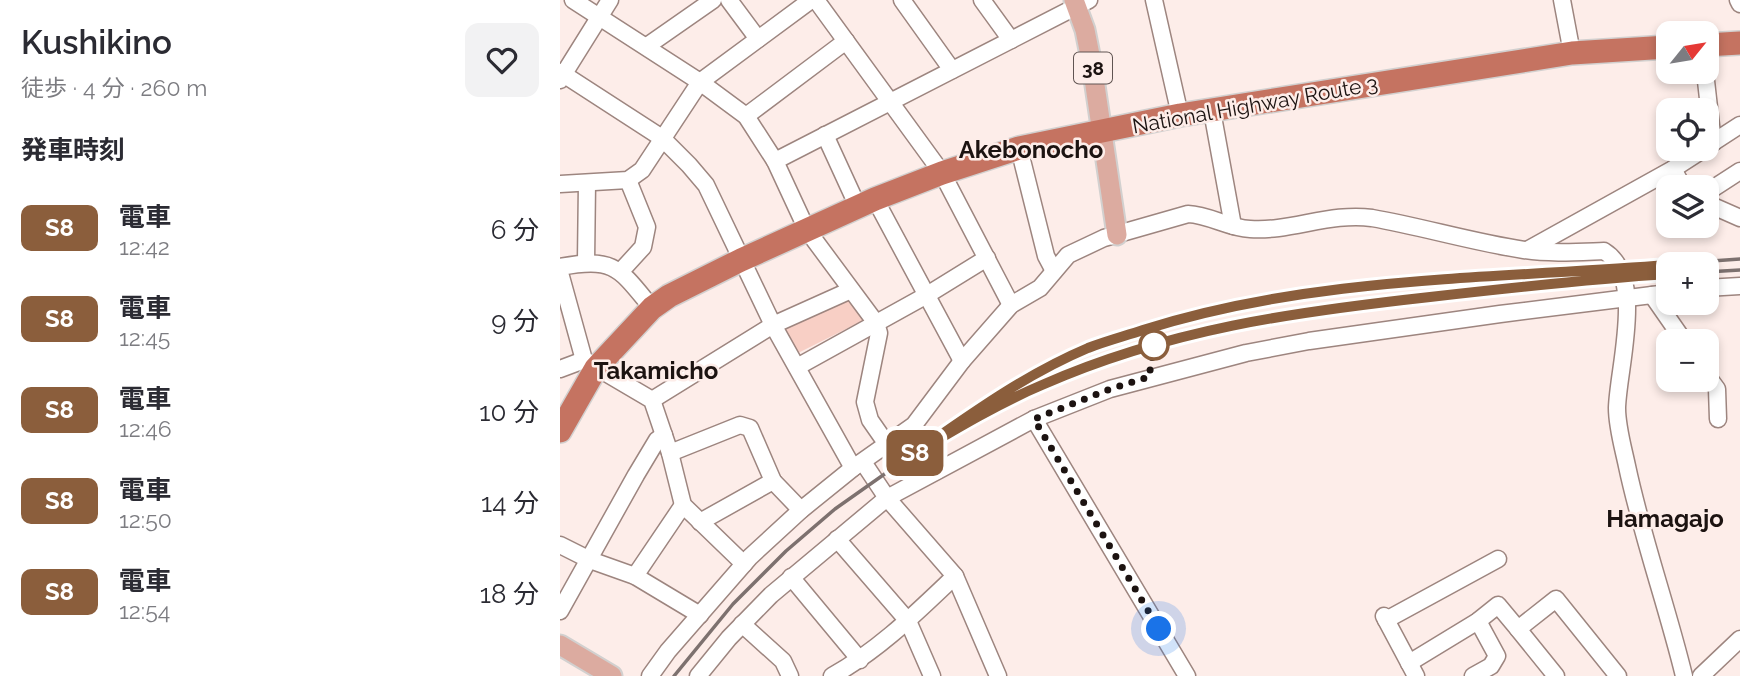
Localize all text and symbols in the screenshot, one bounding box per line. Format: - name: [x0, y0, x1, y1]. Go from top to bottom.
- north arrow: [1656, 21, 1718, 84]
- map controls: [1656, 21, 1719, 392]
- text: Kushikino: [21, 23, 172, 62]
- button: heart: [465, 23, 539, 97]
- road number: 38: [1074, 52, 1112, 83]
- street label: National Highway Route 3: [1130, 71, 1380, 138]
- text: 徒歩 · 4 分 · 260 m: [21, 74, 208, 101]
- button: locate: [1656, 98, 1719, 161]
- text: 発車時刻: [21, 135, 125, 165]
- district label: Akebonocho: [959, 135, 1103, 164]
- button: layers: [1656, 175, 1719, 238]
- text: 電車: [119, 202, 171, 232]
- text: S8: [45, 213, 74, 242]
- text: 6 分: [491, 215, 539, 245]
- text: 12:42: [119, 233, 170, 260]
- button: +: [1656, 252, 1719, 315]
- text: 電車: [119, 293, 171, 323]
- text: S8: [45, 304, 74, 333]
- text: 9 分: [491, 306, 539, 336]
- text: 12:45: [119, 324, 170, 351]
- button: −: [1656, 329, 1719, 392]
- unlabelled marker: [1139, 330, 1169, 360]
- district label: Takamicho: [594, 356, 718, 385]
- text: 電車: [119, 384, 171, 414]
- text: S8: [45, 395, 74, 424]
- text: 10 分: [479, 397, 539, 427]
- text: 12:46: [119, 415, 172, 442]
- line badge: S8: [884, 430, 946, 476]
- text: S8: [900, 438, 930, 467]
- text: 電車: [119, 475, 171, 505]
- text: S8: [45, 486, 74, 515]
- text: 14 分: [481, 488, 539, 518]
- district label: Hamagajo: [1606, 504, 1724, 533]
- text: 12:50: [119, 506, 172, 533]
- text: 電車: [119, 566, 171, 596]
- text: S8: [45, 577, 74, 606]
- text: 18 分: [480, 579, 539, 609]
- text: 12:54: [119, 597, 170, 624]
- your location: [1141, 611, 1176, 646]

